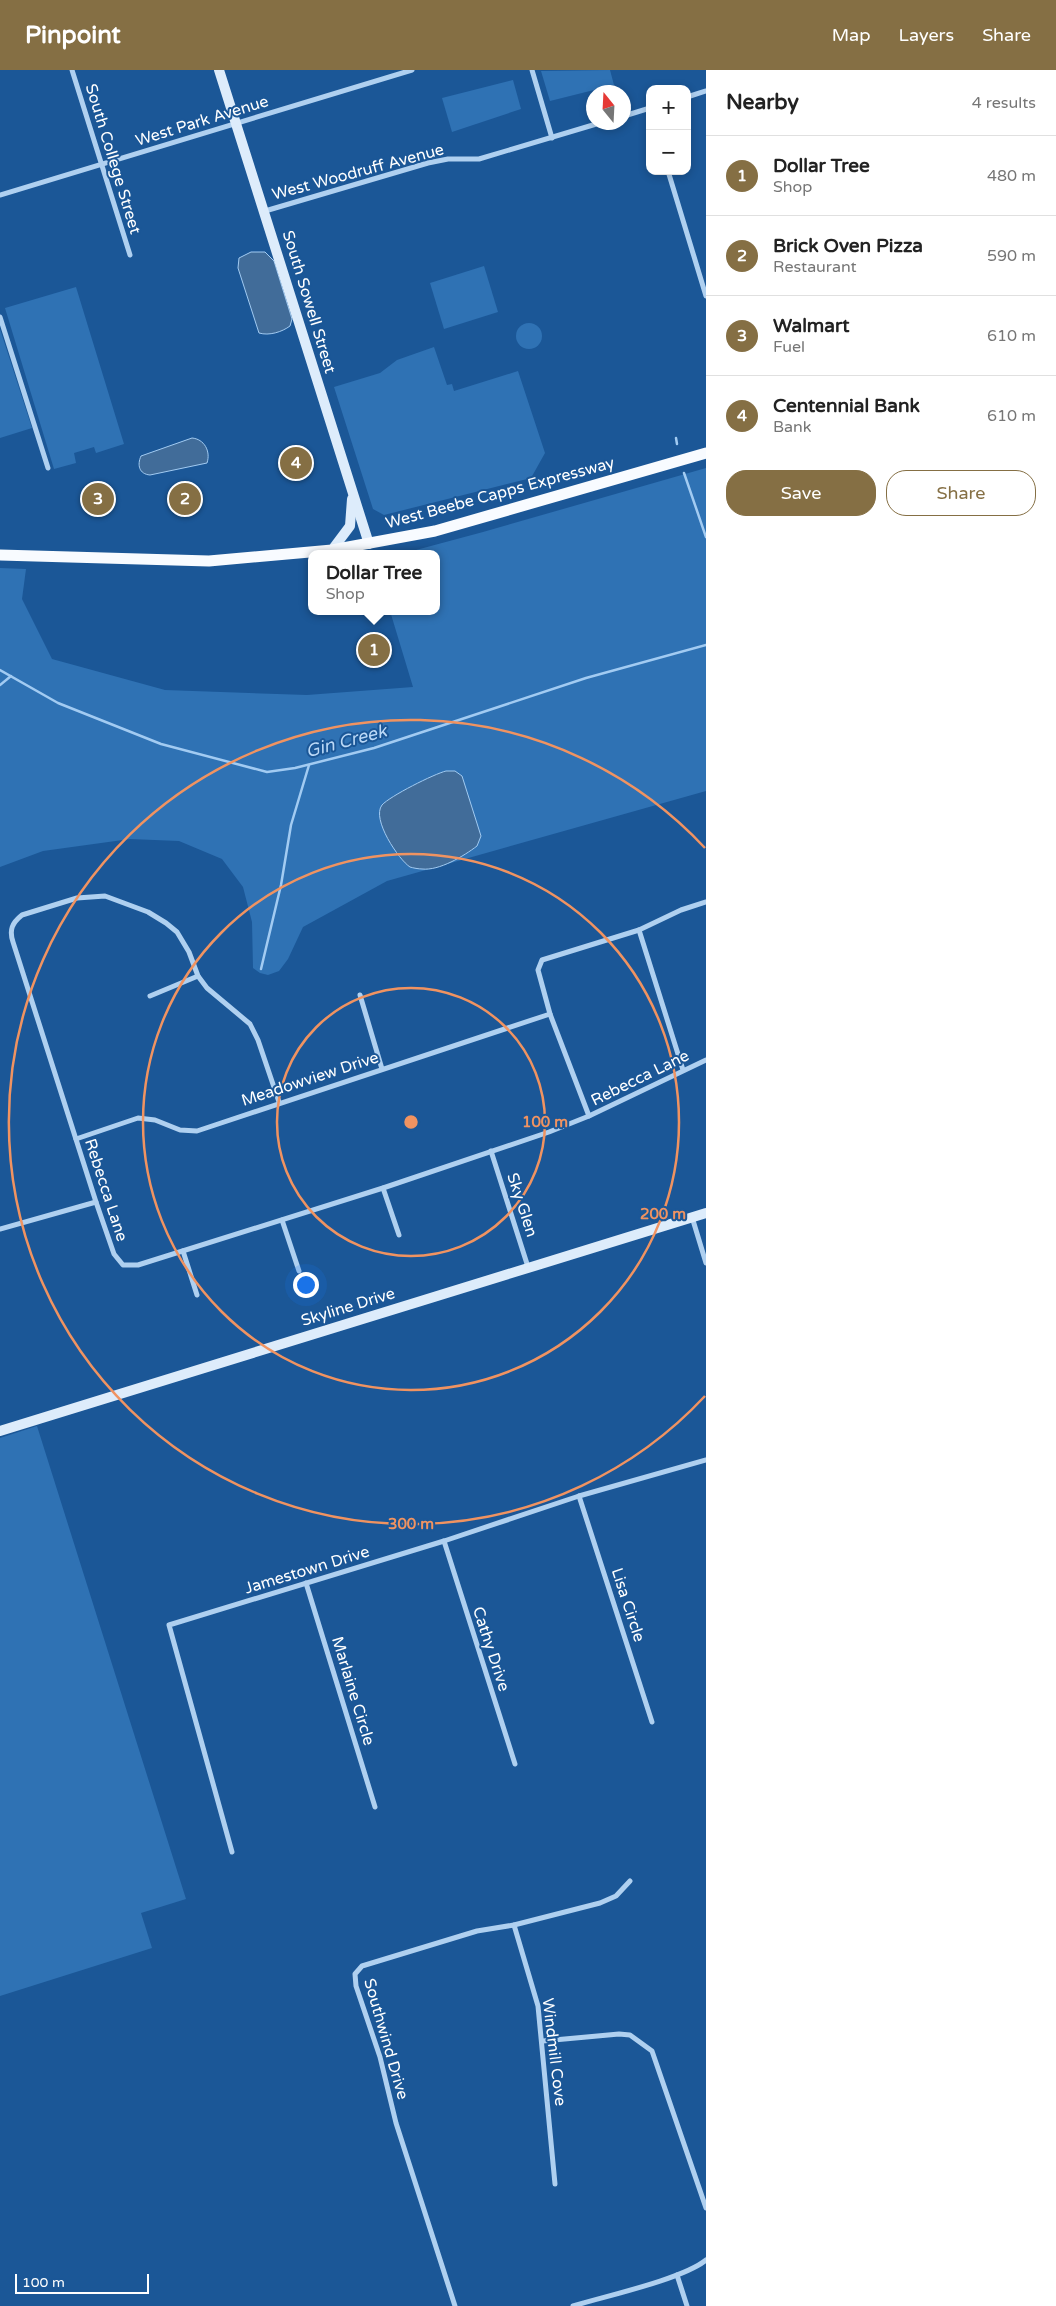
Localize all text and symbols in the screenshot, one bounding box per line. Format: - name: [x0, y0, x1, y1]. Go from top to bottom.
- text: Pinpoint: [25, 21, 121, 50]
- text: Map: [832, 24, 871, 46]
- text: Layers: [899, 24, 954, 46]
- text: Share: [982, 24, 1031, 46]
- street label: South College Street: [81, 81, 145, 237]
- north arrow: [586, 85, 631, 130]
- map controls: [646, 85, 691, 175]
- button: +: [646, 85, 691, 130]
- text: Nearby: [726, 90, 799, 115]
- street label: West Park Avenue: [133, 91, 271, 151]
- text: 4 results: [972, 93, 1036, 113]
- button: −: [646, 130, 691, 175]
- street label: West Woodruff Avenue: [270, 139, 446, 205]
- text: Dollar Tree: [773, 155, 870, 177]
- text: 1: [737, 166, 747, 186]
- text: 480 m: [987, 166, 1036, 186]
- text: Shop: [773, 177, 812, 197]
- street label: South Sowell Street: [278, 228, 340, 376]
- text: Brick Oven Pizza: [773, 235, 923, 257]
- text: 2: [737, 246, 747, 266]
- text: 590 m: [987, 246, 1036, 266]
- text: Restaurant: [773, 257, 857, 277]
- text: Walmart: [773, 315, 850, 337]
- text: 3: [737, 326, 747, 346]
- text: 610 m: [987, 326, 1036, 346]
- text: Fuel: [773, 337, 805, 357]
- text: Centennial Bank: [773, 395, 920, 417]
- text: 4: [737, 406, 747, 426]
- text: 610 m: [987, 406, 1036, 426]
- text: Bank: [773, 417, 812, 437]
- pin: 4: [280, 444, 312, 482]
- street label: West Beebe Capps Expressway: [383, 453, 617, 533]
- button: Save: [726, 470, 876, 516]
- button: Share: [886, 470, 1036, 516]
- pin: 3: [82, 480, 114, 518]
- pin: 2: [169, 480, 201, 518]
- popup: [308, 550, 440, 615]
- text: Dollar Tree: [326, 562, 422, 584]
- text: Shop: [326, 584, 365, 604]
- pin: 1: [358, 631, 390, 669]
- water label: Gin Creek: [303, 719, 390, 762]
- street label: Rebecca Lane: [588, 1046, 692, 1110]
- street label: Meadowview Drive: [239, 1047, 381, 1111]
- centre of rings: [402, 1113, 420, 1131]
- text: 100 m: [522, 1113, 568, 1131]
- street label: Rebecca Lane: [80, 1136, 132, 1244]
- street label: Sky Glen: [502, 1170, 542, 1240]
- text: 200 m: [640, 1205, 686, 1223]
- your location: [293, 1272, 319, 1298]
- street label: Skyline Drive: [299, 1283, 397, 1331]
- text: 300 m: [388, 1515, 434, 1533]
- street label: Jamestown Drive: [242, 1542, 372, 1598]
- street label: Lisa Circle: [607, 1565, 649, 1645]
- street label: Cathy Drive: [468, 1604, 514, 1694]
- street label: Marlaine Circle: [327, 1634, 379, 1748]
- street label: Southwind Drive: [359, 1976, 413, 2102]
- street label: Windmill Cove: [537, 1997, 571, 2107]
- scale bar: [15, 2271, 149, 2294]
- text: 100 m: [22, 2274, 65, 2291]

